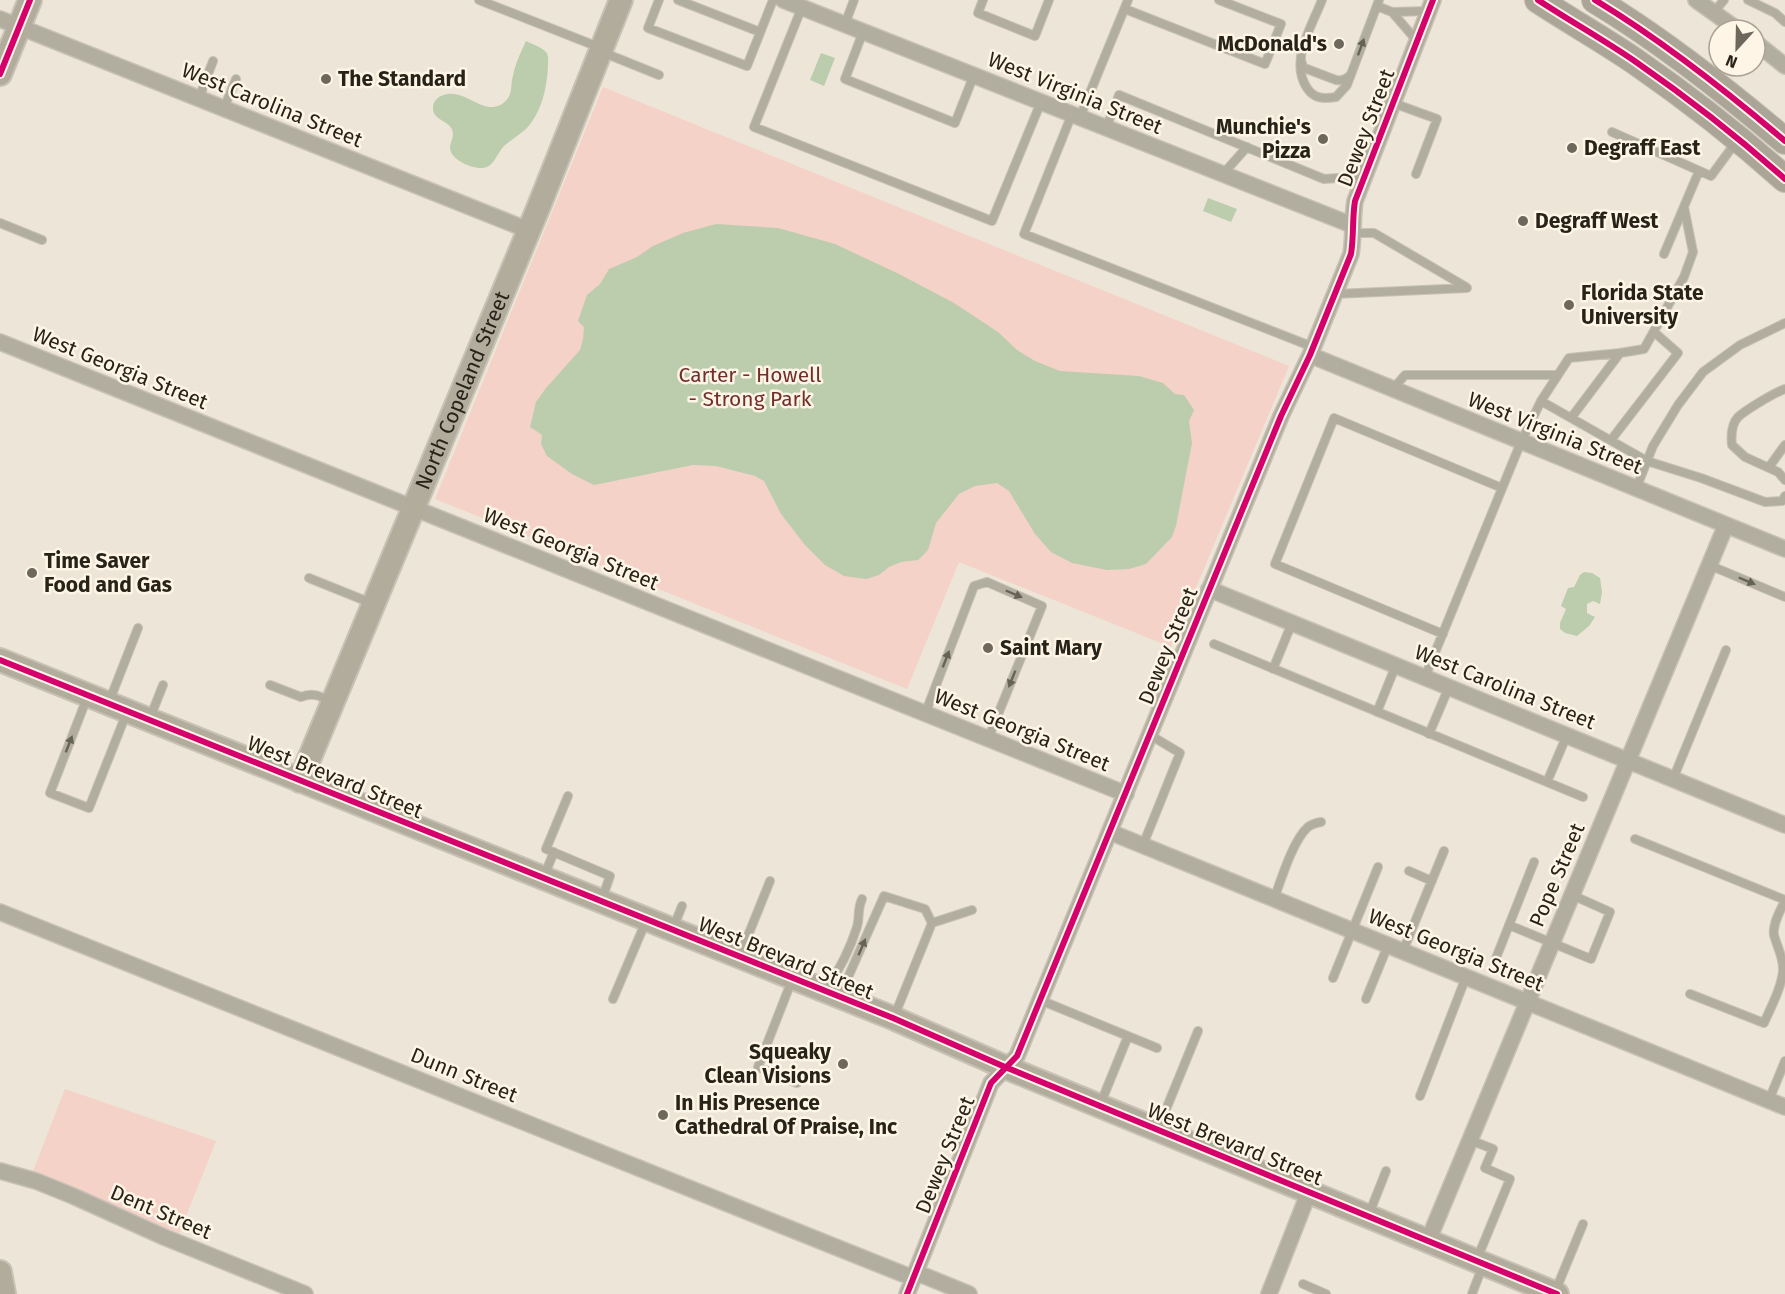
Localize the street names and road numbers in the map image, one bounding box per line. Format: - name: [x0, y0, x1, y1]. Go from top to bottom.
- street label: West Virginia Street: [984, 46, 1166, 140]
- street label: West Carolina Street: [178, 57, 367, 153]
- street label: Dewey Street: [1332, 65, 1401, 191]
- street label: North Copeland Street: [410, 287, 515, 494]
- street label: West Georgia Street: [28, 321, 212, 415]
- street label: West Virginia Street: [1464, 386, 1646, 480]
- street label: West Georgia Street: [479, 502, 663, 596]
- street label: Dewey Street: [1133, 583, 1203, 708]
- street label: West Carolina Street: [1411, 639, 1600, 735]
- street label: West Georgia Street: [930, 683, 1114, 777]
- street label: West Brevard Street: [243, 730, 427, 824]
- street label: Pope Street: [1523, 819, 1591, 931]
- street label: West Georgia Street: [1364, 903, 1548, 997]
- street label: West Brevard Street: [694, 911, 878, 1005]
- street label: Dunn Street: [407, 1042, 522, 1108]
- street label: Dewey Street: [910, 1092, 980, 1217]
- street label: West Brevard Street: [1143, 1097, 1327, 1191]
- street label: Dent Street: [106, 1179, 216, 1245]

